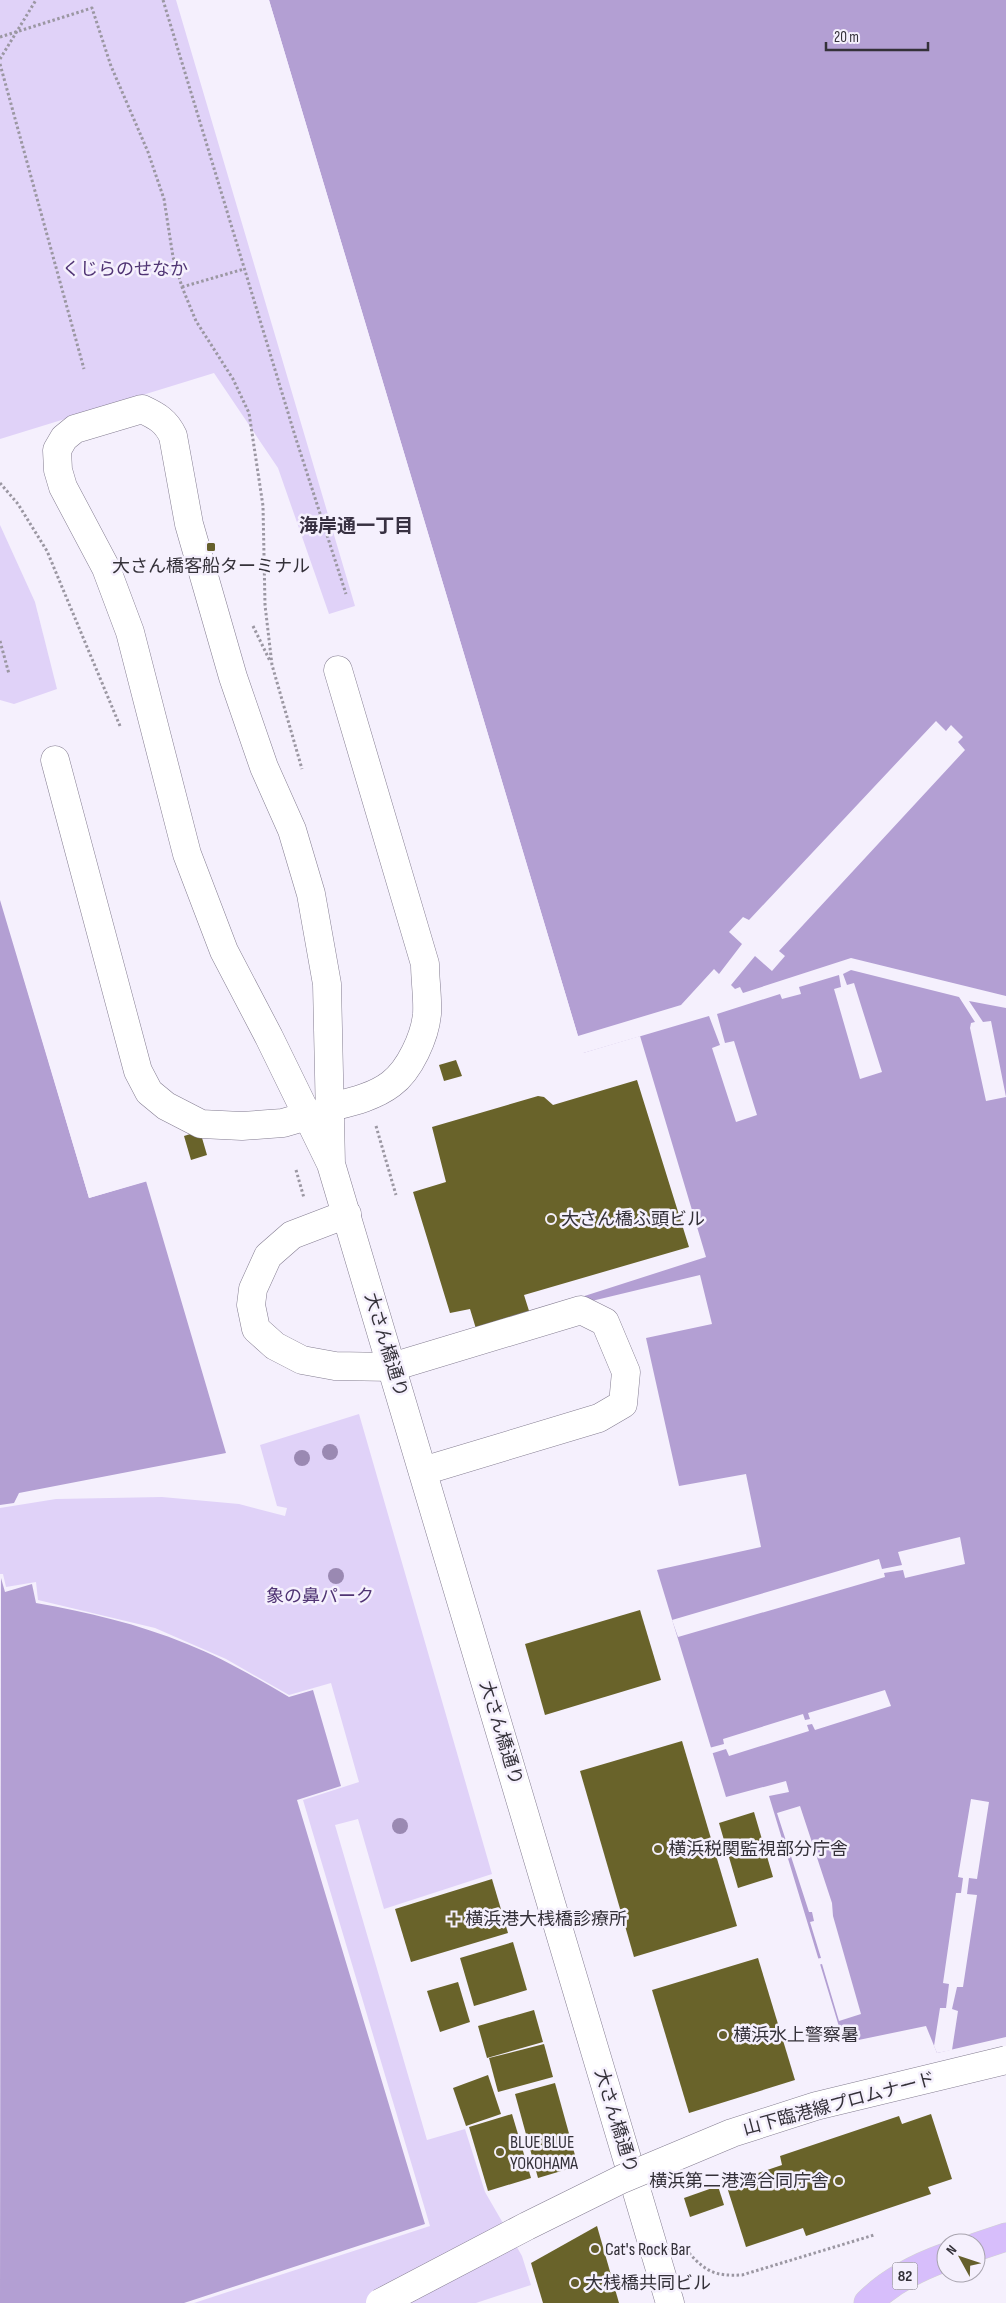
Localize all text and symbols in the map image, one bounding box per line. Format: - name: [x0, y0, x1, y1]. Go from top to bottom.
- scale bar: [826, 20, 928, 52]
- text: 20 m: [834, 28, 859, 47]
- park label: くじらのせなか: [62, 259, 188, 280]
- district label: 海岸通一丁目: [299, 515, 413, 538]
- marker: 大さん橋客船ターミナル: [205, 541, 217, 553]
- place label: 大さん橋客船ターミナル: [112, 556, 310, 577]
- place label: 大さん橋ふ頭ビル: [561, 1209, 705, 1230]
- marker: 大さん橋ふ頭ビル: [545, 1213, 557, 1225]
- street label: 大さん橋通り: [360, 1290, 412, 1400]
- park label: 象の鼻パーク: [266, 1586, 374, 1607]
- street label: 大さん橋通り: [475, 1678, 527, 1788]
- place label: 横浜税関監視部分庁舎: [668, 1839, 848, 1860]
- marker: 横浜税関監視部分庁舎: [652, 1843, 664, 1855]
- place label: 横浜港大桟橋診療所: [465, 1909, 627, 1930]
- marker: 横浜港大桟橋診療所: [447, 1912, 461, 1926]
- place label: 横浜水上警察暑: [733, 2025, 859, 2046]
- marker: 横浜水上警察暑: [717, 2029, 729, 2041]
- street label: 大さん橋通り: [590, 2066, 642, 2176]
- street label: 山下臨港線プロムナード: [741, 2068, 937, 2140]
- place label: BLUE BLUE YOKOHAMA: [510, 2132, 578, 2174]
- marker: BLUE BLUE YOKOHAMA: [494, 2146, 506, 2158]
- place label: 横浜第二港湾合同庁舎: [649, 2171, 829, 2192]
- marker: 横浜第二港湾合同庁舎: [833, 2175, 845, 2187]
- north arrow: [936, 2233, 986, 2283]
- place label: Cat's Rock Bar: [605, 2239, 691, 2260]
- text: N: [943, 2242, 960, 2258]
- marker: Cat's Rock Bar: [589, 2243, 601, 2255]
- road number: 82: [892, 2262, 918, 2290]
- place label: 大桟橋共同ビル: [585, 2273, 711, 2294]
- marker: 大桟橋共同ビル: [569, 2277, 581, 2289]

